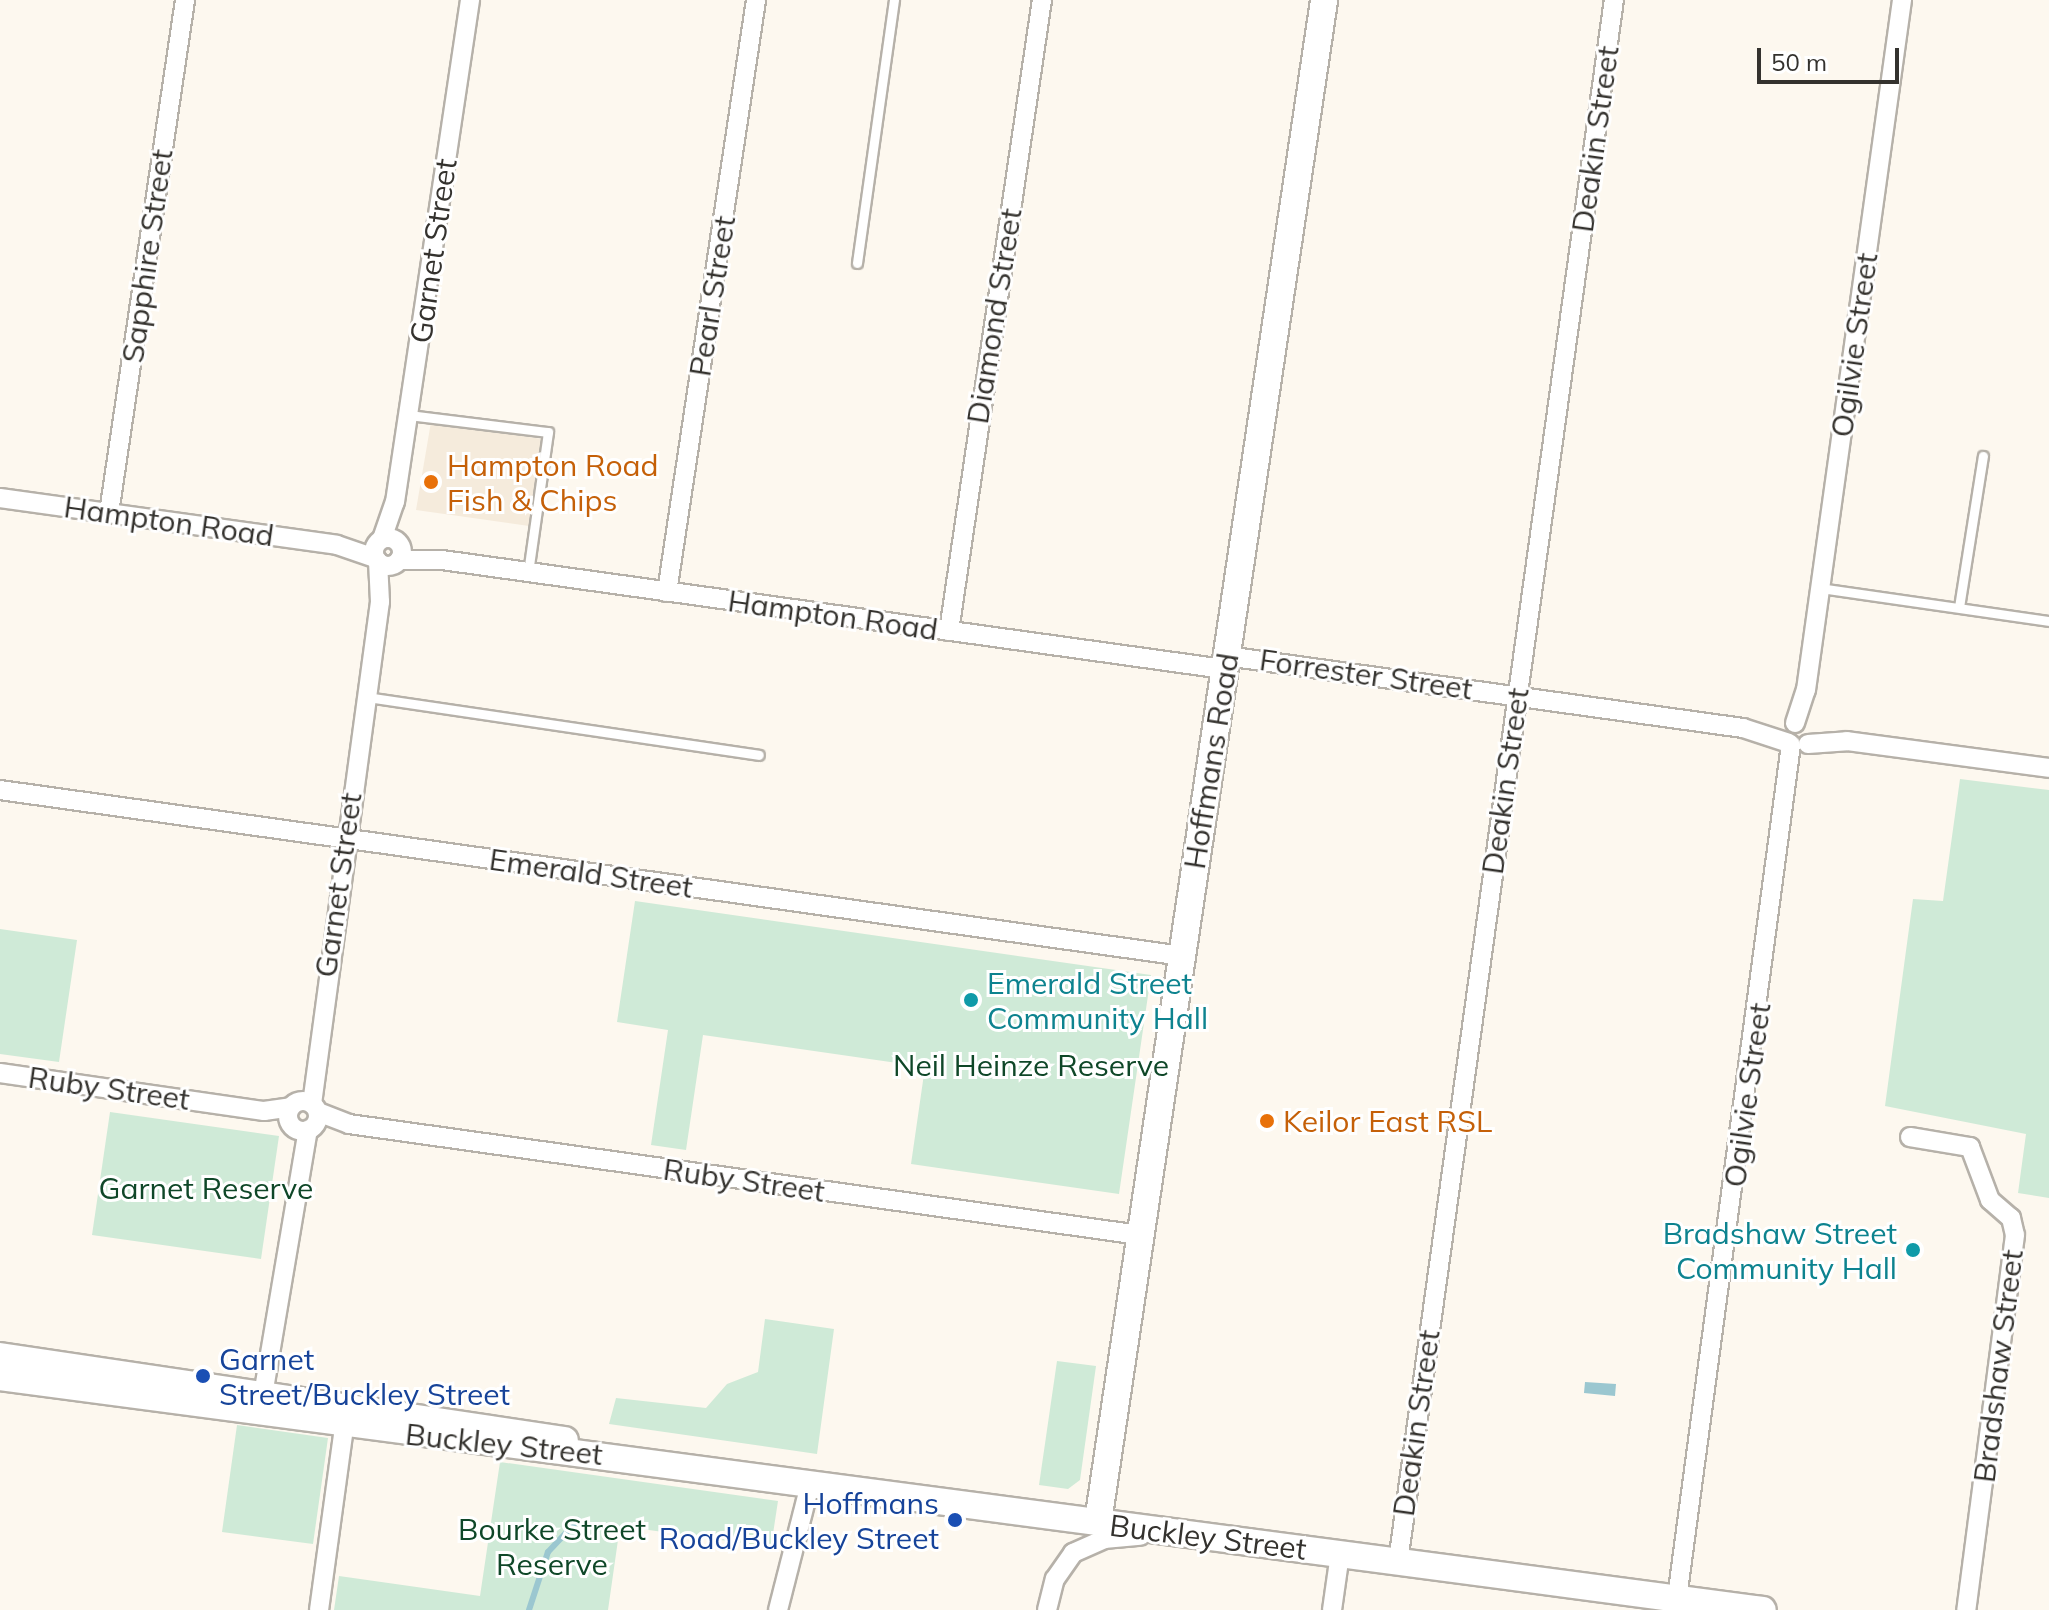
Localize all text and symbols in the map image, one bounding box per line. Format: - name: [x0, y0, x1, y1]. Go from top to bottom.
- scale bar: [1761, 32, 1903, 82]
- street label: Deakin Street: [1564, 44, 1626, 234]
- text: 50 m: [1771, 47, 1827, 77]
- street label: Sapphire Street: [114, 147, 180, 365]
- street label: Garnet Street: [402, 156, 464, 346]
- street label: Diamond Street: [959, 206, 1029, 426]
- street label: Pearl Street: [682, 213, 742, 379]
- street label: Ogilvie Street: [1823, 251, 1885, 439]
- place label: Hampton Road Fish & Chips: [447, 447, 659, 518]
- marker: Hampton Road Fish & Chips: [422, 473, 440, 491]
- street label: Hampton Road: [62, 488, 276, 554]
- street label: Hampton Road: [726, 582, 940, 648]
- street label: Forrester Street: [1257, 641, 1475, 707]
- street label: Hoffmans Road: [1176, 651, 1246, 871]
- street label: Deakin Street: [1474, 686, 1536, 876]
- street label: Garnet Street: [307, 790, 369, 980]
- street label: Emerald Street: [487, 841, 695, 905]
- place label: Emerald Street Community Hall: [987, 965, 1208, 1036]
- marker: Emerald Street Community Hall: [962, 991, 980, 1009]
- street label: Ogilvie Street: [1716, 1001, 1778, 1189]
- park label: Neil Heinze Reserve: [893, 1047, 1169, 1083]
- street label: Ruby Street: [26, 1059, 192, 1117]
- place label: Keilor East RSL: [1283, 1103, 1492, 1139]
- marker: Keilor East RSL: [1258, 1112, 1276, 1130]
- street label: Ruby Street: [661, 1151, 827, 1209]
- park label: Garnet Reserve: [99, 1170, 313, 1206]
- place label: Bradshaw Street Community Hall: [1663, 1215, 1897, 1286]
- marker: Bradshaw Street Community Hall: [1904, 1241, 1922, 1259]
- street label: Bradshaw Street: [1966, 1248, 2030, 1484]
- street label: Deakin Street: [1385, 1328, 1447, 1518]
- place label: Garnet Street/Buckley Street: [219, 1341, 510, 1412]
- marker: Garnet Street/Buckley Street: [194, 1367, 212, 1385]
- street label: Buckley Street: [404, 1416, 604, 1472]
- place label: Hoffmans Road/Buckley Street: [659, 1485, 939, 1556]
- street label: Buckley Street: [1108, 1507, 1308, 1567]
- park label: Bourke Street Reserve: [458, 1511, 646, 1582]
- marker: Hoffmans Road/Buckley Street: [946, 1511, 964, 1529]

